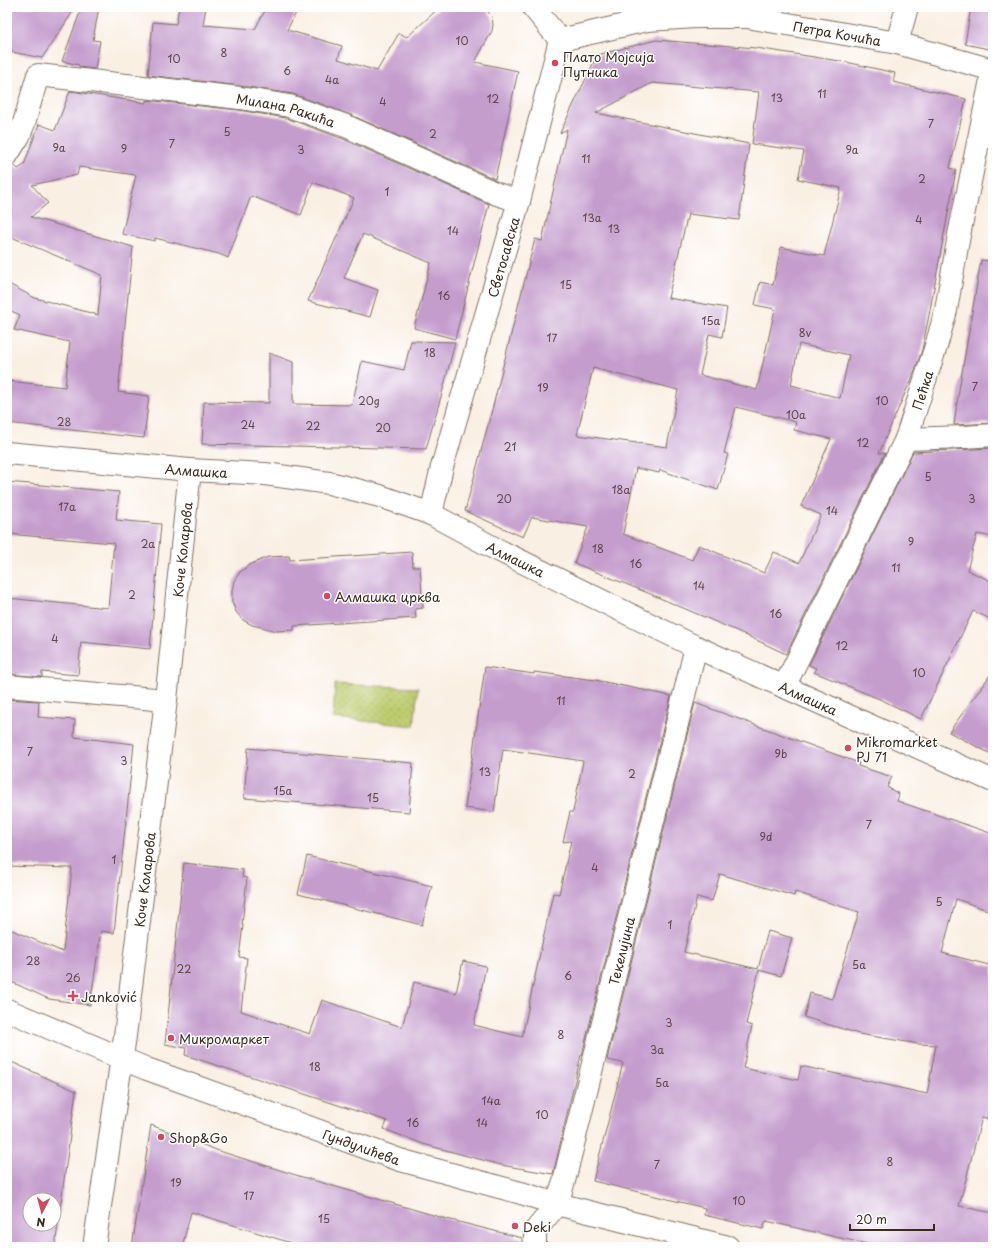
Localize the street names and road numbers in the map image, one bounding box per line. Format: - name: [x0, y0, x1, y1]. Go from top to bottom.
- street label: Петра Кочића: [792, 16, 884, 50]
- street label: Милана Ракића: [235, 88, 339, 131]
- street label: Светосавска: [482, 213, 524, 299]
- street label: Пећка: [907, 367, 937, 412]
- street label: Алмашка: [164, 458, 229, 482]
- street label: Коче Коларова: [167, 500, 196, 598]
- street label: Алмашка: [483, 536, 549, 581]
- street label: Алмашка: [776, 676, 841, 720]
- street label: Коче Коларова: [129, 830, 159, 928]
- street label: Текелијина: [603, 914, 639, 987]
- street label: Гундулићева: [320, 1124, 404, 1169]

